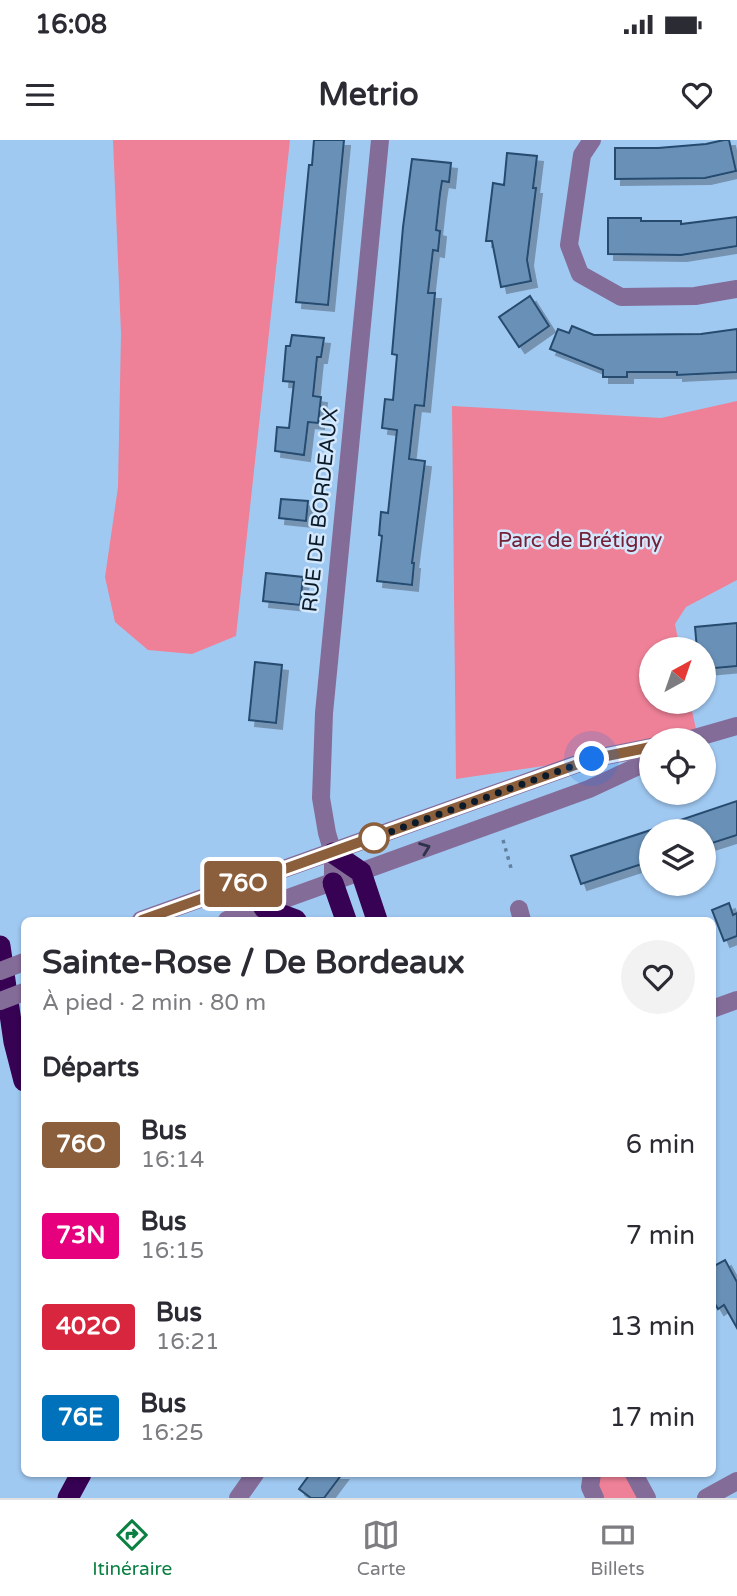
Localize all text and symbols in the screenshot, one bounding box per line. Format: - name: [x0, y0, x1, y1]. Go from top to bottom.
- text: 16:08: [35, 9, 107, 40]
- icon: menu: [21, 76, 59, 114]
- text: Metrio: [318, 76, 419, 114]
- icon: heart: [678, 76, 716, 114]
- street label: RUE DE BORDEAUX: [297, 407, 344, 613]
- park label: Parc de Brétigny: [498, 528, 662, 553]
- north arrow: [639, 637, 716, 714]
- map controls: [639, 637, 716, 896]
- button: locate: [639, 728, 716, 805]
- your location: [574, 741, 609, 776]
- button: layers: [639, 819, 716, 896]
- unlabelled marker: [359, 823, 389, 853]
- one-way arrow: [418, 843, 430, 857]
- line badge: 76O: [203, 861, 283, 907]
- text: 76O: [218, 869, 268, 898]
- button: heart: [621, 940, 695, 1014]
- text: Sainte-Rose / De Bordeaux: [42, 943, 465, 982]
- text: À pied · 2 min · 80 m: [42, 989, 266, 1017]
- text: Départs: [42, 1052, 139, 1083]
- text: Bus: [141, 1115, 187, 1146]
- text: 6 min: [626, 1129, 695, 1160]
- text: 76O: [56, 1130, 106, 1159]
- text: 16:14: [141, 1146, 204, 1174]
- text: Bus: [140, 1206, 187, 1237]
- text: 7 min: [626, 1220, 695, 1251]
- text: 73N: [56, 1221, 105, 1250]
- text: 16:15: [140, 1237, 204, 1265]
- text: Bus: [156, 1297, 202, 1328]
- text: 13 min: [609, 1311, 695, 1342]
- text: 402O: [56, 1312, 121, 1341]
- text: 16:21: [156, 1328, 219, 1356]
- text: Bus: [140, 1388, 186, 1419]
- text: 17 min: [609, 1402, 695, 1433]
- text: 76E: [58, 1403, 103, 1432]
- text: 16:25: [140, 1419, 204, 1447]
- tab: Itinéraire: [92, 1516, 172, 1580]
- tab: Carte: [357, 1516, 406, 1580]
- tab: Billets: [590, 1516, 645, 1580]

